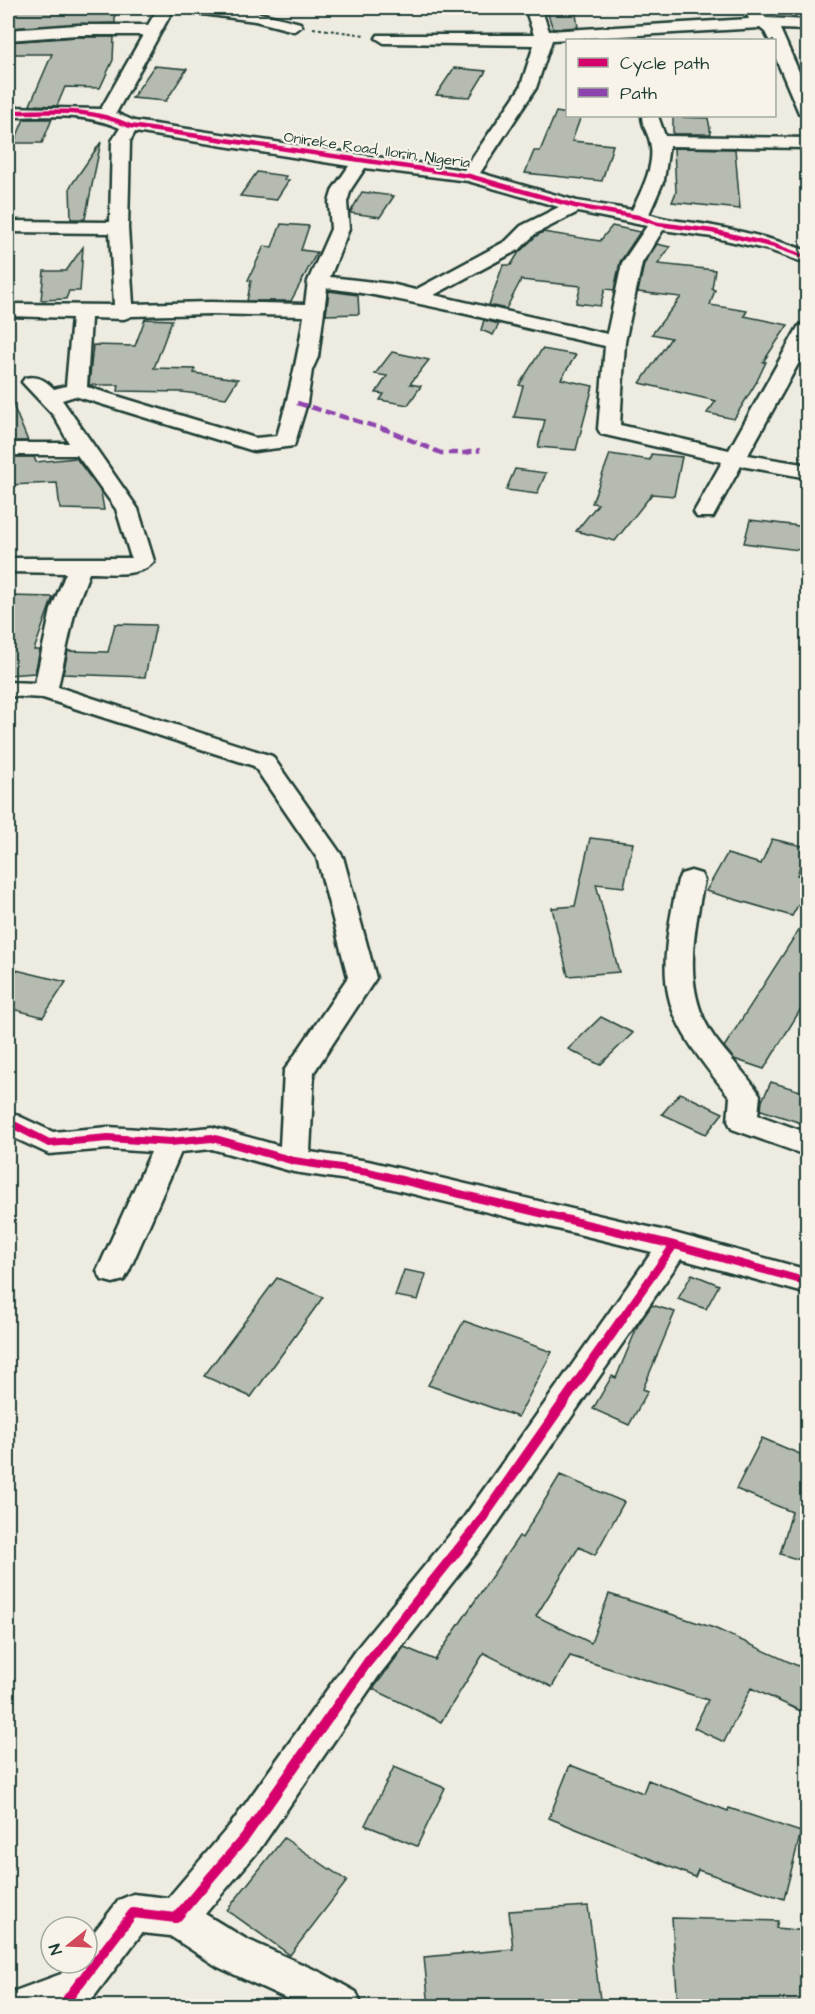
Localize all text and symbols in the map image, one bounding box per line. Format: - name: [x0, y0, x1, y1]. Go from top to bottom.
- legend: [566, 39, 776, 117]
- text: Cycle path: [620, 51, 709, 77]
- text: Path: [620, 81, 657, 106]
- street label: Onireke Road, Ilorin, Nigeria: [282, 127, 472, 175]
- north arrow: [39, 1915, 99, 1975]
- text: N: [44, 1941, 68, 1957]

